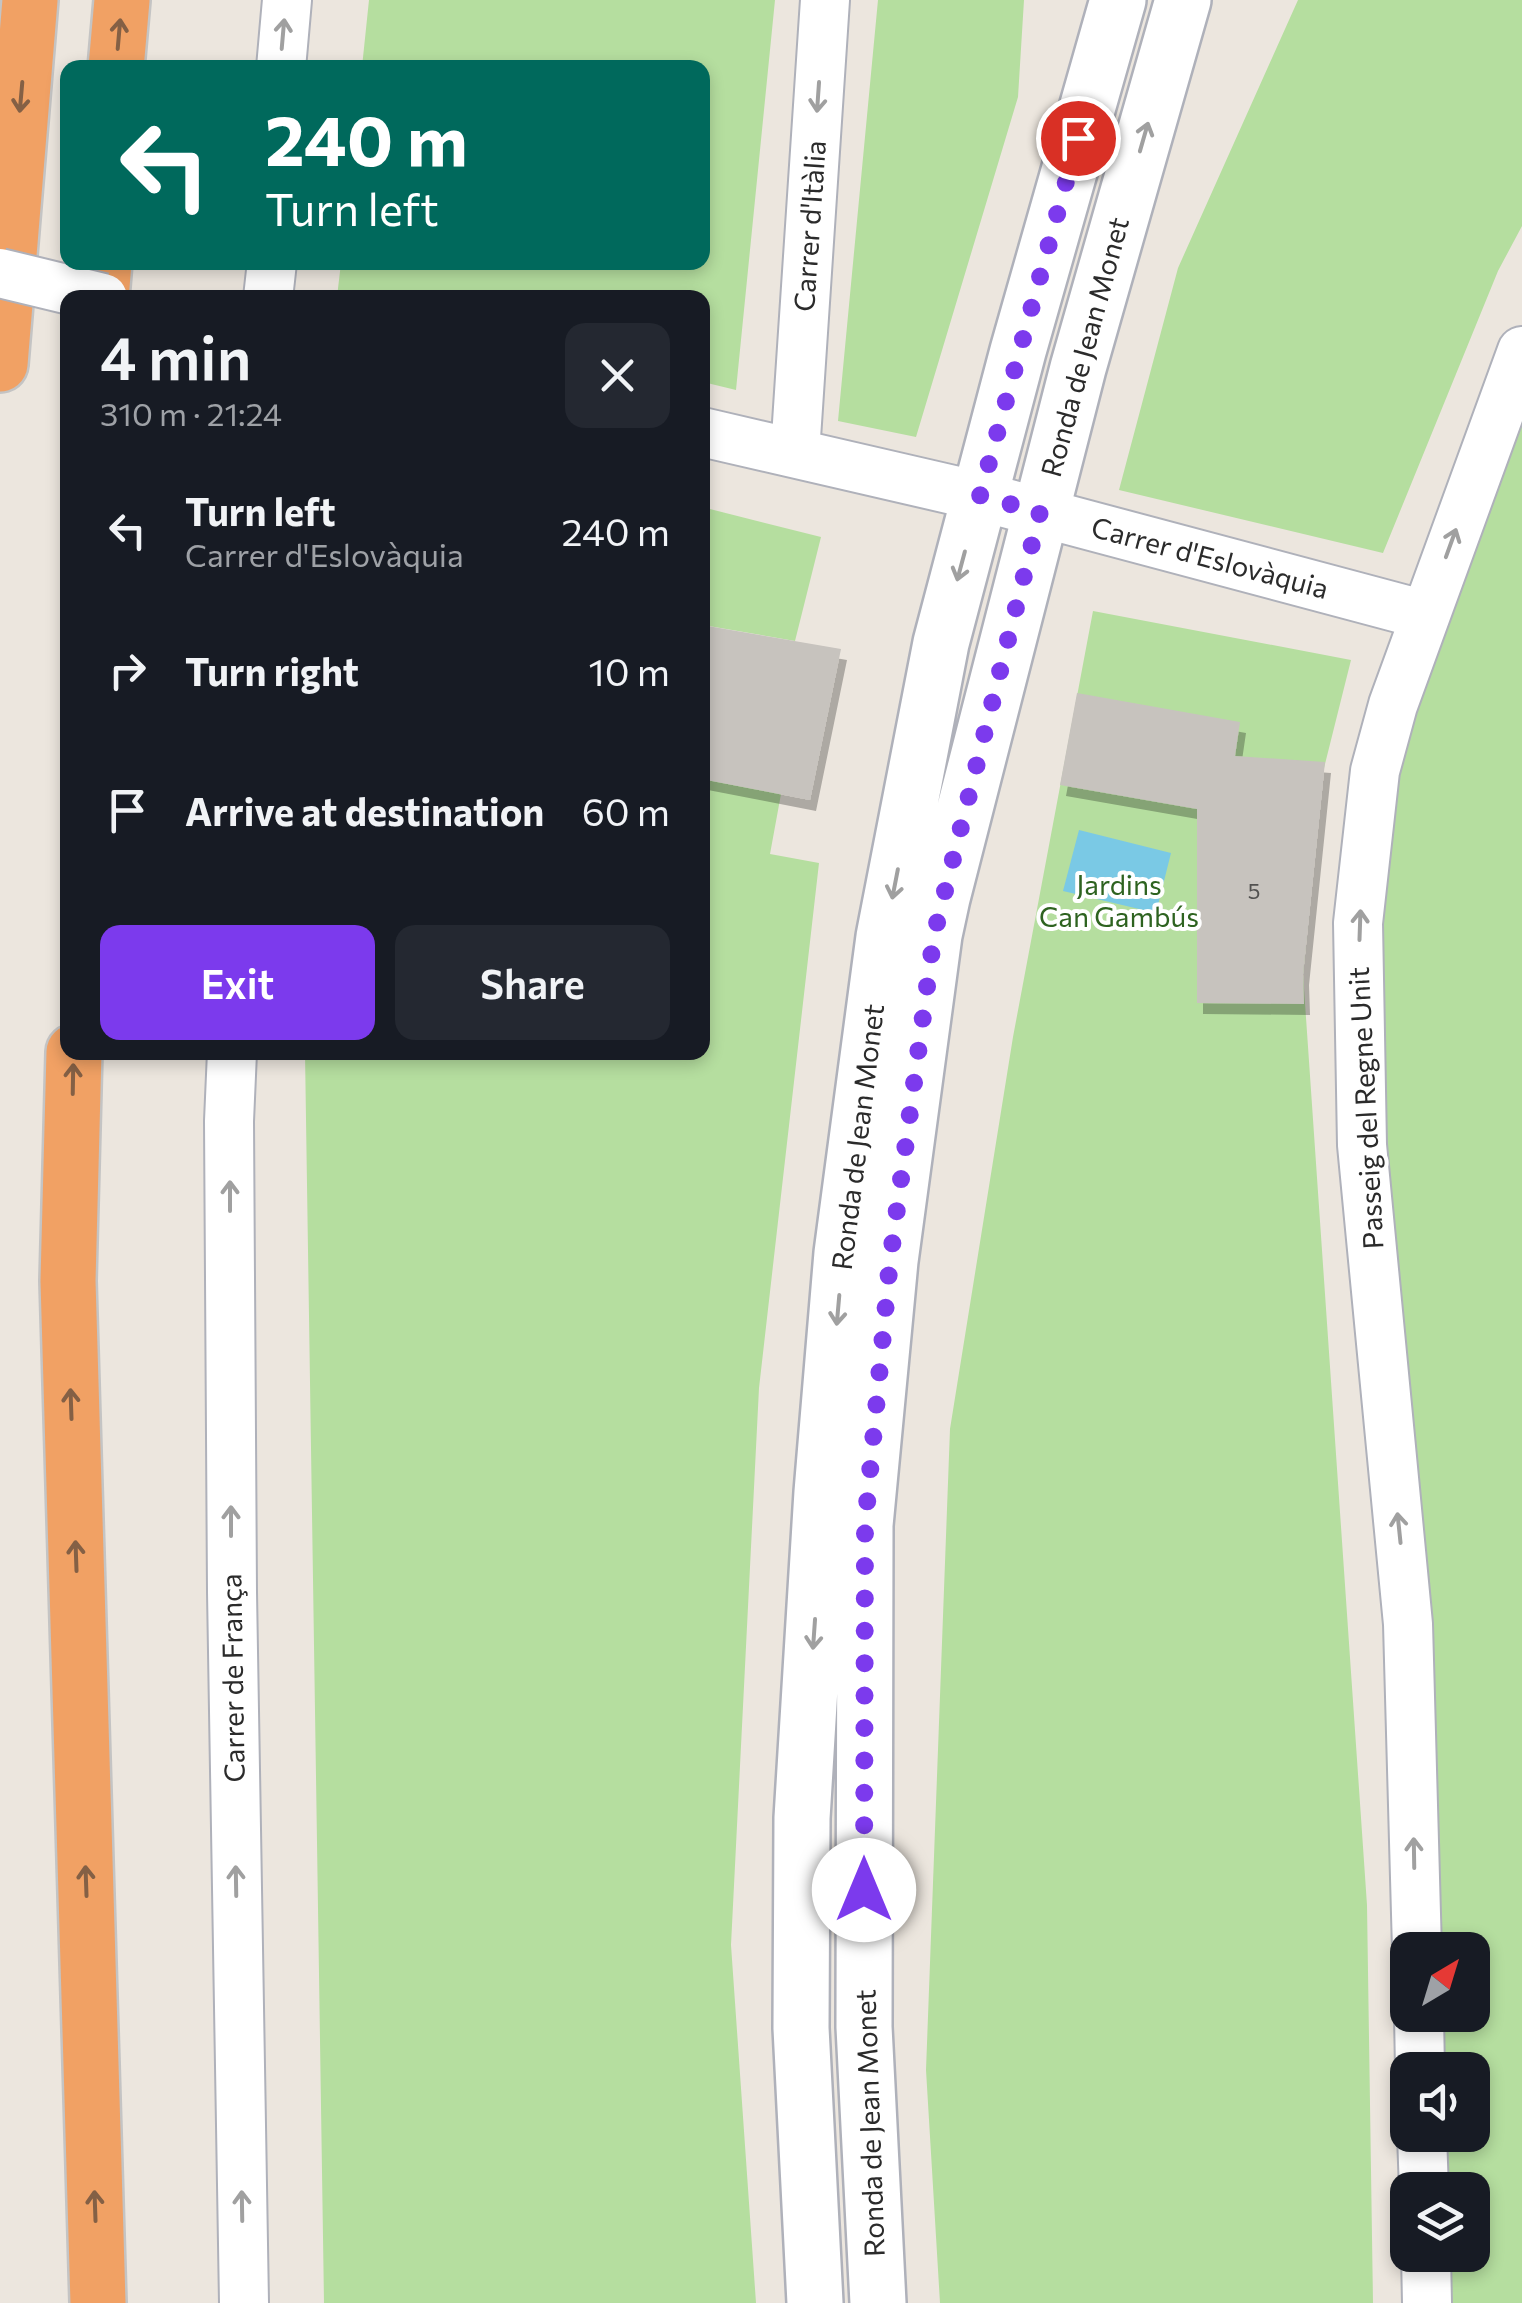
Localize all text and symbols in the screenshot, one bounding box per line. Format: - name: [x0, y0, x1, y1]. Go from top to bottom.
- one-way arrow: [109, 18, 128, 50]
- one-way arrow: [274, 18, 293, 50]
- one-way arrow: [12, 81, 31, 113]
- one-way arrow: [809, 81, 828, 113]
- text: 240 m: [265, 95, 468, 180]
- pin: [1036, 96, 1121, 181]
- icon: left: [100, 100, 230, 230]
- icon: arrive: [1051, 111, 1106, 166]
- one-way arrow: [1136, 122, 1154, 153]
- street label: Carrer d'Itàlia: [786, 139, 832, 313]
- text: Turn left: [265, 180, 439, 235]
- street label: Ronda de Jean Monet: [1033, 213, 1135, 480]
- text: 4 min: [100, 319, 251, 392]
- button: close: [565, 323, 670, 428]
- text: 310 m · 21:24: [100, 393, 282, 433]
- text: Turn left: [185, 487, 336, 534]
- icon: left: [100, 503, 155, 558]
- text: 240 m: [562, 507, 670, 554]
- street label: Carrer d'Eslovàquia: [1088, 509, 1332, 605]
- one-way arrow: [1443, 529, 1461, 560]
- text: Carrer d'Eslovàquia: [185, 534, 464, 574]
- one-way arrow: [951, 549, 969, 581]
- icon: right: [100, 643, 155, 698]
- text: Turn right: [185, 647, 359, 694]
- text: 10 m: [589, 647, 670, 694]
- icon: arrive: [100, 783, 155, 838]
- text: Arrive at destination: [185, 787, 544, 834]
- text: 60 m: [582, 787, 670, 834]
- one-way arrow: [885, 867, 904, 900]
- park label: Jardins Can Gambús: [1039, 867, 1199, 933]
- house number: 5: [1248, 877, 1260, 904]
- one-way arrow: [1350, 909, 1369, 941]
- button: Exit: [100, 925, 375, 1040]
- button: Share: [395, 925, 670, 1040]
- street label: Passeig del Regne Unit: [1341, 966, 1389, 1250]
- street label: Ronda de Jean Monet: [824, 1002, 890, 1272]
- one-way arrow: [63, 1063, 82, 1095]
- one-way arrow: [220, 1180, 240, 1212]
- one-way arrow: [828, 1294, 847, 1326]
- one-way arrow: [62, 1388, 81, 1420]
- one-way arrow: [222, 1505, 240, 1538]
- one-way arrow: [1389, 1512, 1408, 1545]
- one-way arrow: [66, 1540, 85, 1572]
- street label: Carrer de França: [213, 1573, 251, 1783]
- one-way arrow: [804, 1618, 823, 1650]
- one-way arrow: [1405, 1837, 1424, 1869]
- position arrow: [812, 1838, 916, 1942]
- one-way arrow: [76, 1865, 95, 1897]
- one-way arrow: [227, 1865, 246, 1897]
- north arrow: [1390, 1932, 1490, 2032]
- map controls: [1390, 1932, 1490, 2272]
- street label: Ronda de Jean Monet: [847, 1989, 891, 2257]
- button: sound: [1390, 2052, 1490, 2152]
- button: layers: [1390, 2172, 1490, 2272]
- one-way arrow: [86, 2190, 105, 2222]
- one-way arrow: [232, 2190, 252, 2222]

